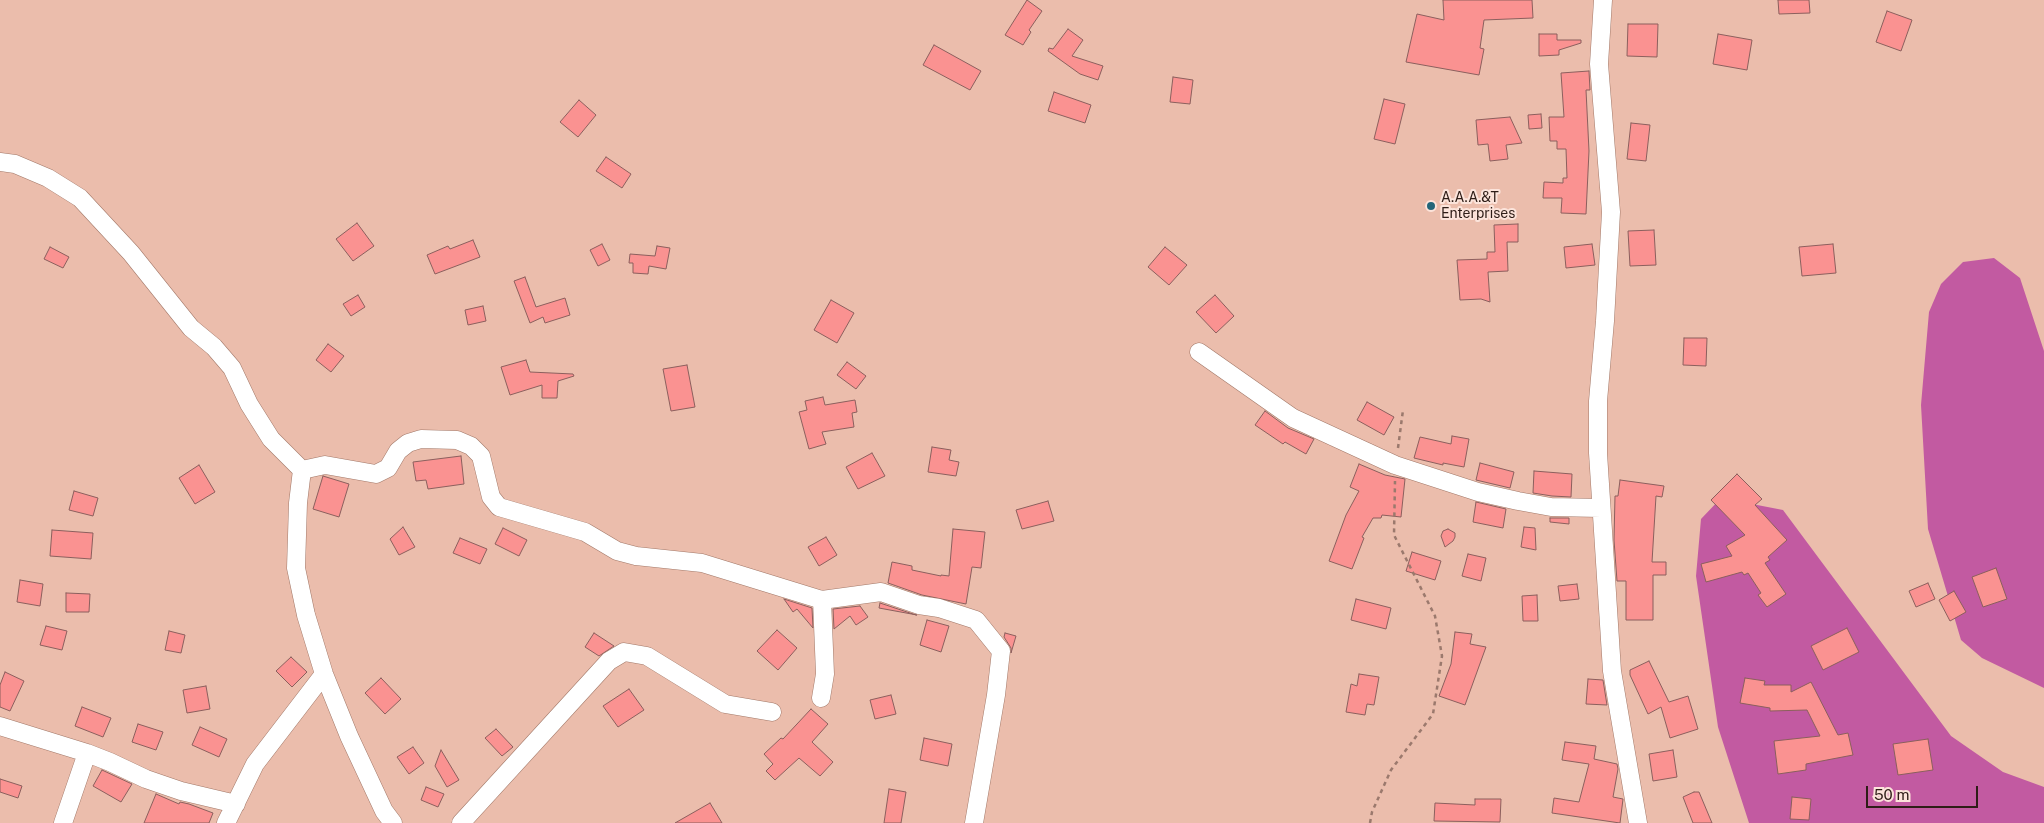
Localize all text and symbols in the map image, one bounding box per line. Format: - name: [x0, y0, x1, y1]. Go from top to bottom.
- place label: A.A.A.&T Enterprises: [1441, 190, 1515, 222]
- marker: A.A.A.&T Enterprises: [1425, 200, 1437, 212]
- scale bar: [1869, 776, 1982, 808]
- text: 50 m: [1874, 786, 1909, 803]

